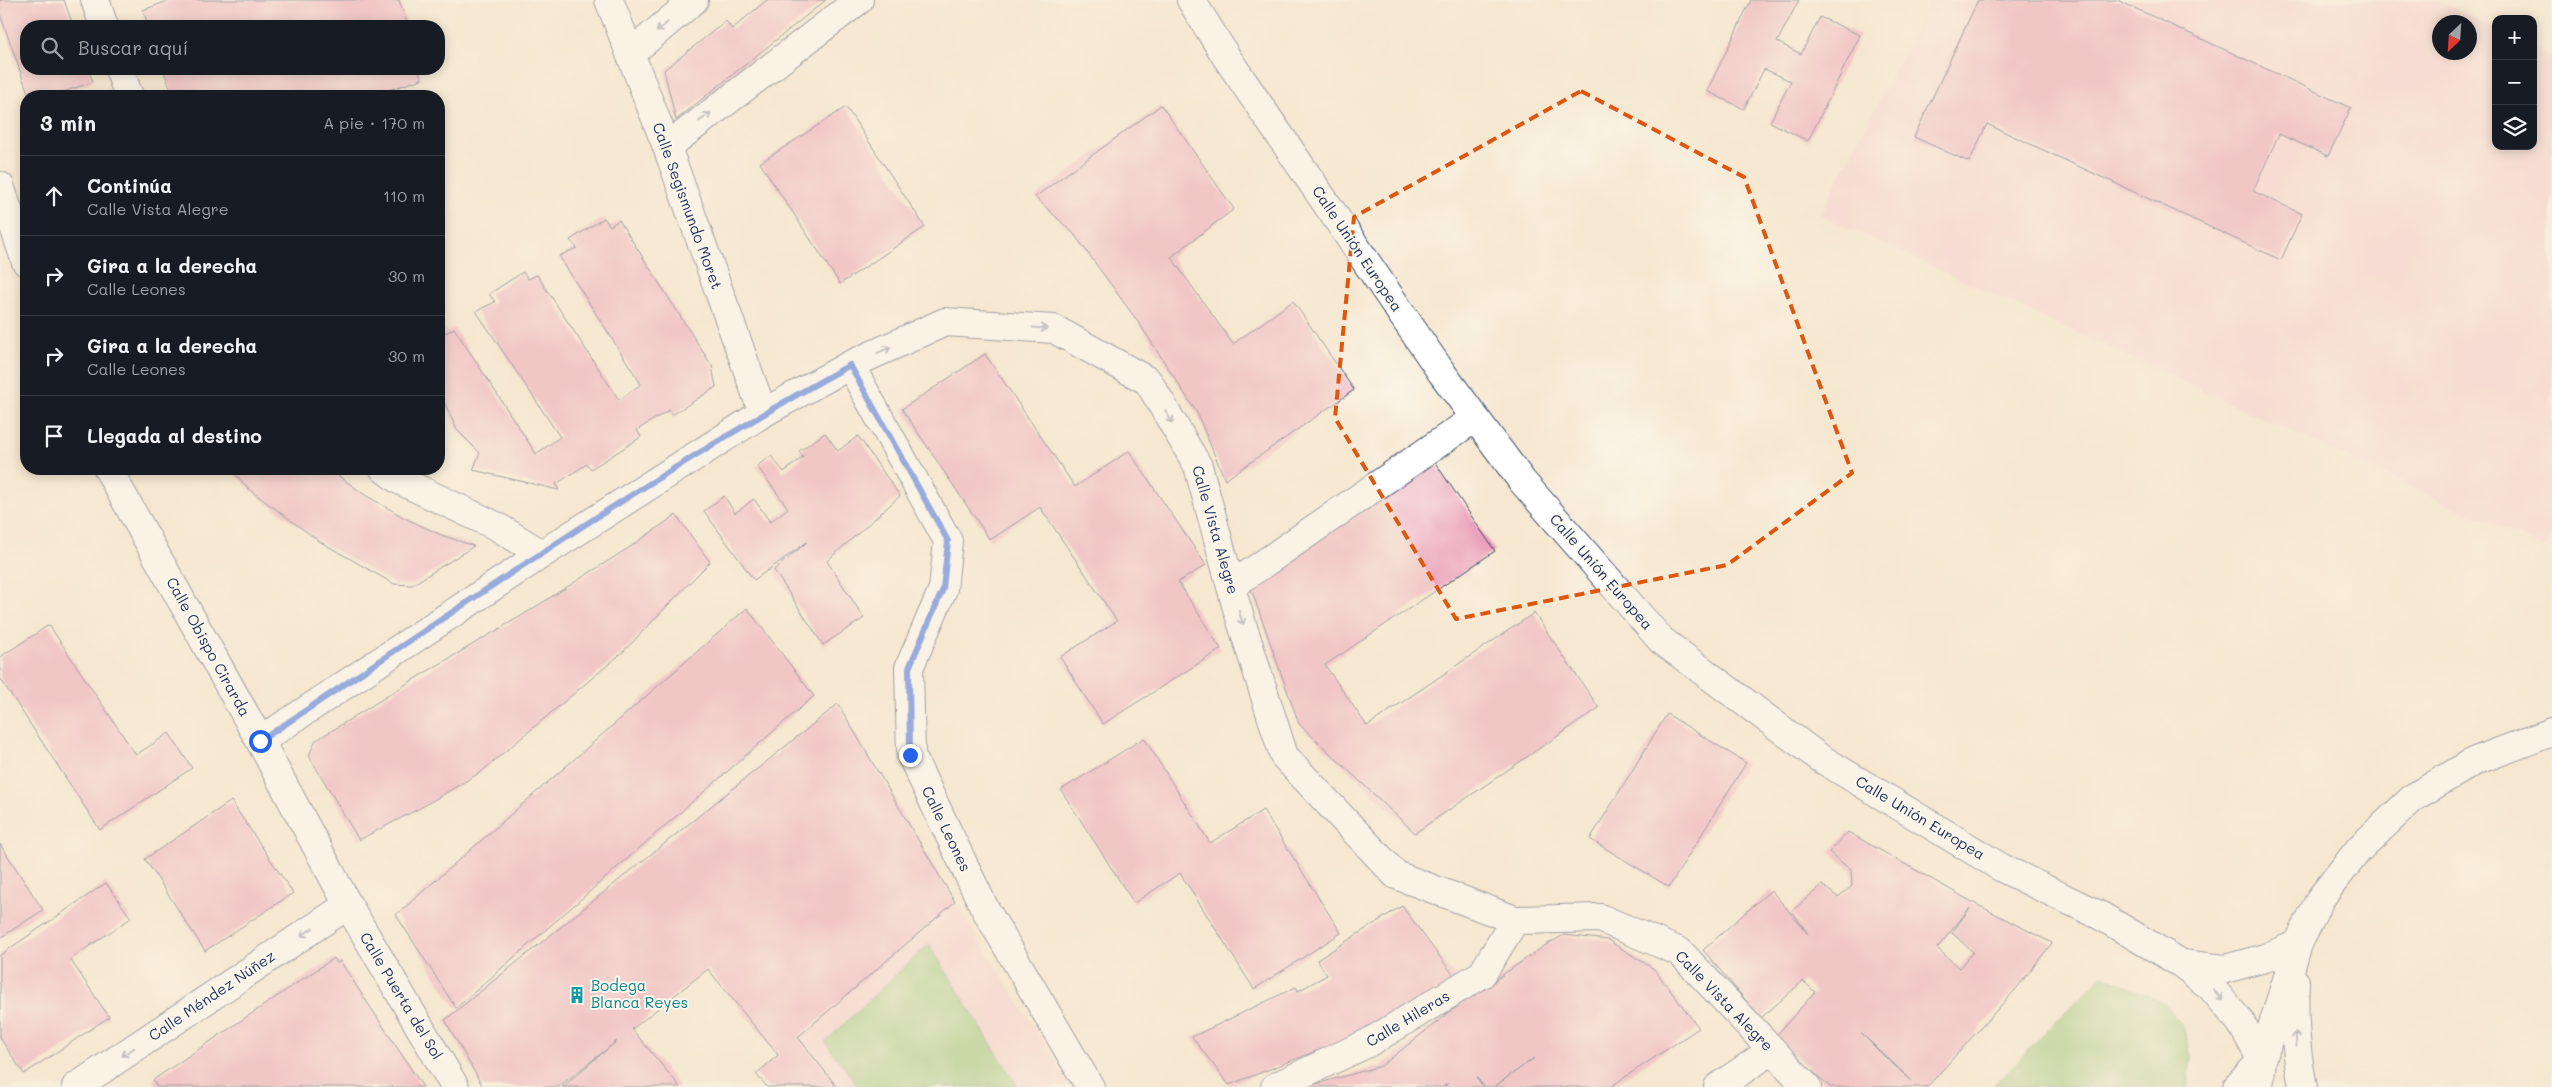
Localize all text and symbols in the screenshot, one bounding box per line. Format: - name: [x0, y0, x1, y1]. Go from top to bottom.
- north arrow: [2432, 15, 2477, 60]
- map controls: [2492, 15, 2537, 150]
- button: +: [2492, 15, 2537, 60]
- search box: [20, 20, 445, 75]
- one-way arrow: [656, 21, 669, 32]
- icon: search: [38, 34, 66, 62]
- text: Buscar aquí: [78, 35, 188, 60]
- button: −: [2492, 60, 2537, 105]
- button: layers: [2492, 105, 2537, 150]
- text: 3 min: [40, 109, 96, 136]
- text: A pie · 170 m: [323, 112, 425, 133]
- one-way arrow: [698, 112, 712, 122]
- street label: Calle Segismundo Moret: [648, 120, 727, 292]
- text: Continúa: [87, 173, 172, 198]
- icon: ahead: [40, 182, 68, 210]
- street label: Calle Unión Europea: [1308, 182, 1407, 315]
- text: 110 m: [383, 185, 425, 206]
- text: Calle Vista Alegre: [87, 198, 229, 219]
- text: Gira a la derecha: [87, 253, 257, 278]
- icon: right: [40, 262, 68, 290]
- text: 30 m: [388, 265, 425, 286]
- text: Calle Leones: [87, 278, 186, 299]
- one-way arrow: [1032, 323, 1048, 333]
- text: Gira a la derecha: [87, 333, 257, 358]
- icon: right: [40, 342, 68, 370]
- text: 30 m: [388, 345, 425, 366]
- one-way arrow: [876, 345, 891, 354]
- text: Calle Leones: [87, 358, 186, 379]
- one-way arrow: [1164, 409, 1174, 423]
- icon: arrive: [40, 422, 68, 450]
- text: Llegada al destino: [87, 423, 262, 448]
- street label: Calle Vista Alegre: [1188, 463, 1244, 596]
- street label: Calle Unión Europea: [1546, 509, 1658, 634]
- street label: Calle Obispo Cirarda: [162, 573, 256, 720]
- one-way arrow: [1236, 610, 1246, 626]
- route start: [249, 730, 272, 753]
- route end: [899, 744, 922, 767]
- street label: Calle Unión Europea: [1852, 771, 1989, 864]
- street label: Calle Leones: [918, 783, 976, 875]
- one-way arrow: [300, 927, 314, 938]
- street label: Calle Puerta del Sol: [356, 928, 448, 1063]
- street label: Calle Méndez Núñez: [144, 945, 279, 1045]
- street label: Calle Vista Alegre: [1671, 946, 1778, 1055]
- place label: Bodega Blanca Reyes: [591, 975, 688, 1012]
- building icon: Bodega Blanca Reyes: [567, 985, 587, 1005]
- street label: Calle Hileras: [1362, 985, 1453, 1051]
- one-way arrow: [2213, 989, 2224, 1002]
- one-way arrow: [2292, 1031, 2301, 1047]
- one-way arrow: [122, 1047, 136, 1057]

